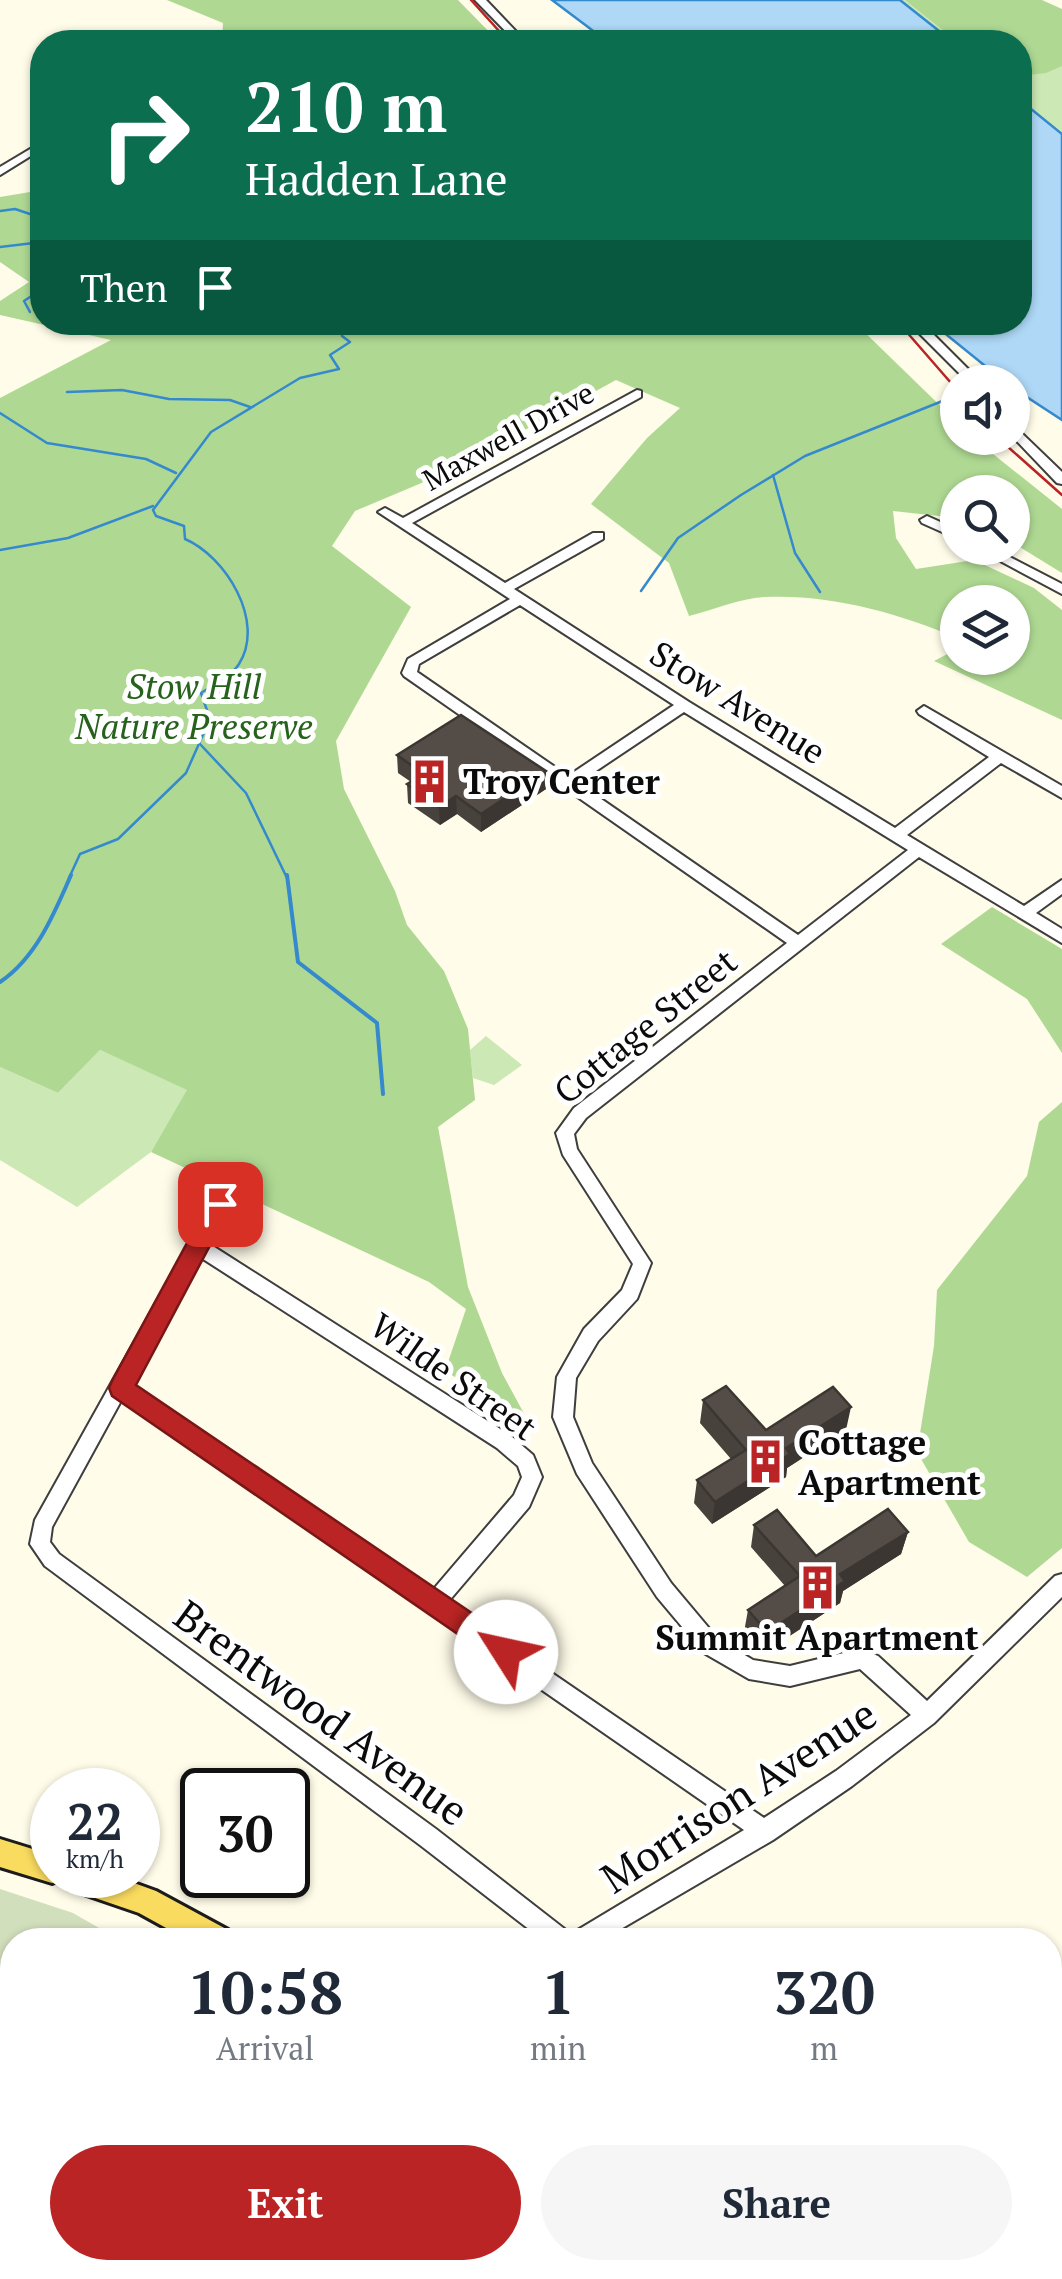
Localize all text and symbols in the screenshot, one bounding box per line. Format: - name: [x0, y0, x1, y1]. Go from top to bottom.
- text: 210 m: [245, 59, 447, 152]
- icon: right: [80, 70, 210, 200]
- text: Hadden Lane: [245, 148, 508, 208]
- icon: arrive: [188, 260, 243, 315]
- text: Then: [80, 263, 168, 313]
- map controls: [940, 365, 1030, 675]
- button: sound: [940, 365, 1030, 455]
- street label: Maxwell Drive: [415, 372, 601, 500]
- button: search: [940, 475, 1030, 565]
- button: layers: [940, 585, 1030, 675]
- street label: Stow Avenue: [642, 630, 834, 774]
- park label: Stow Hill Nature Preserve: [74, 663, 313, 749]
- building icon: Troy Center: [406, 757, 454, 805]
- place label: Troy Center: [463, 758, 660, 804]
- street label: Cottage Street: [544, 938, 746, 1114]
- pin: [178, 1162, 263, 1247]
- icon: arrive: [193, 1177, 248, 1232]
- street label: Wilde Street: [362, 1302, 546, 1450]
- place label: Cottage Apartment: [798, 1419, 981, 1505]
- building icon: Cottage Apartment: [741, 1438, 789, 1486]
- building icon: Summit Apartment: [793, 1563, 841, 1611]
- street label: Brentwood Avenue: [164, 1586, 480, 1838]
- position arrow: [454, 1600, 558, 1704]
- place label: Summit Apartment: [655, 1614, 979, 1660]
- street label: Morrison Avenue: [589, 1685, 887, 1905]
- speed limit sign: 30: [180, 1768, 310, 1898]
- text: 22: [67, 1788, 123, 1854]
- text: km/h: [66, 1842, 124, 1875]
- text: 10:58: [187, 1952, 343, 2031]
- text: 1: [541, 1952, 575, 2031]
- text: 320: [773, 1952, 875, 2031]
- text: Arrival: [216, 2027, 314, 2069]
- text: min: [530, 2027, 586, 2069]
- text: m: [810, 2027, 838, 2069]
- button: Exit: [50, 2145, 521, 2260]
- button: Share: [541, 2145, 1012, 2260]

